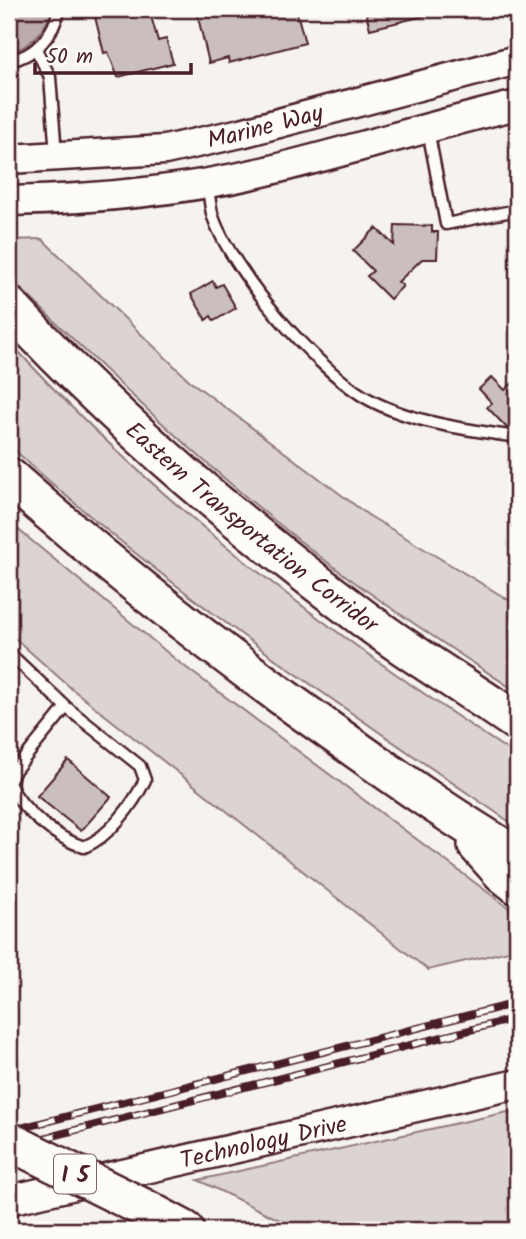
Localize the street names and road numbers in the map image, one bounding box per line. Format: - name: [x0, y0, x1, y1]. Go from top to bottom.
- street label: Marine Way: [204, 94, 328, 161]
- street label: Eastern Transportation Corridor: [115, 413, 388, 645]
- street label: Technology Drive: [177, 1105, 351, 1181]
- road number: I 5: [54, 1154, 96, 1194]

